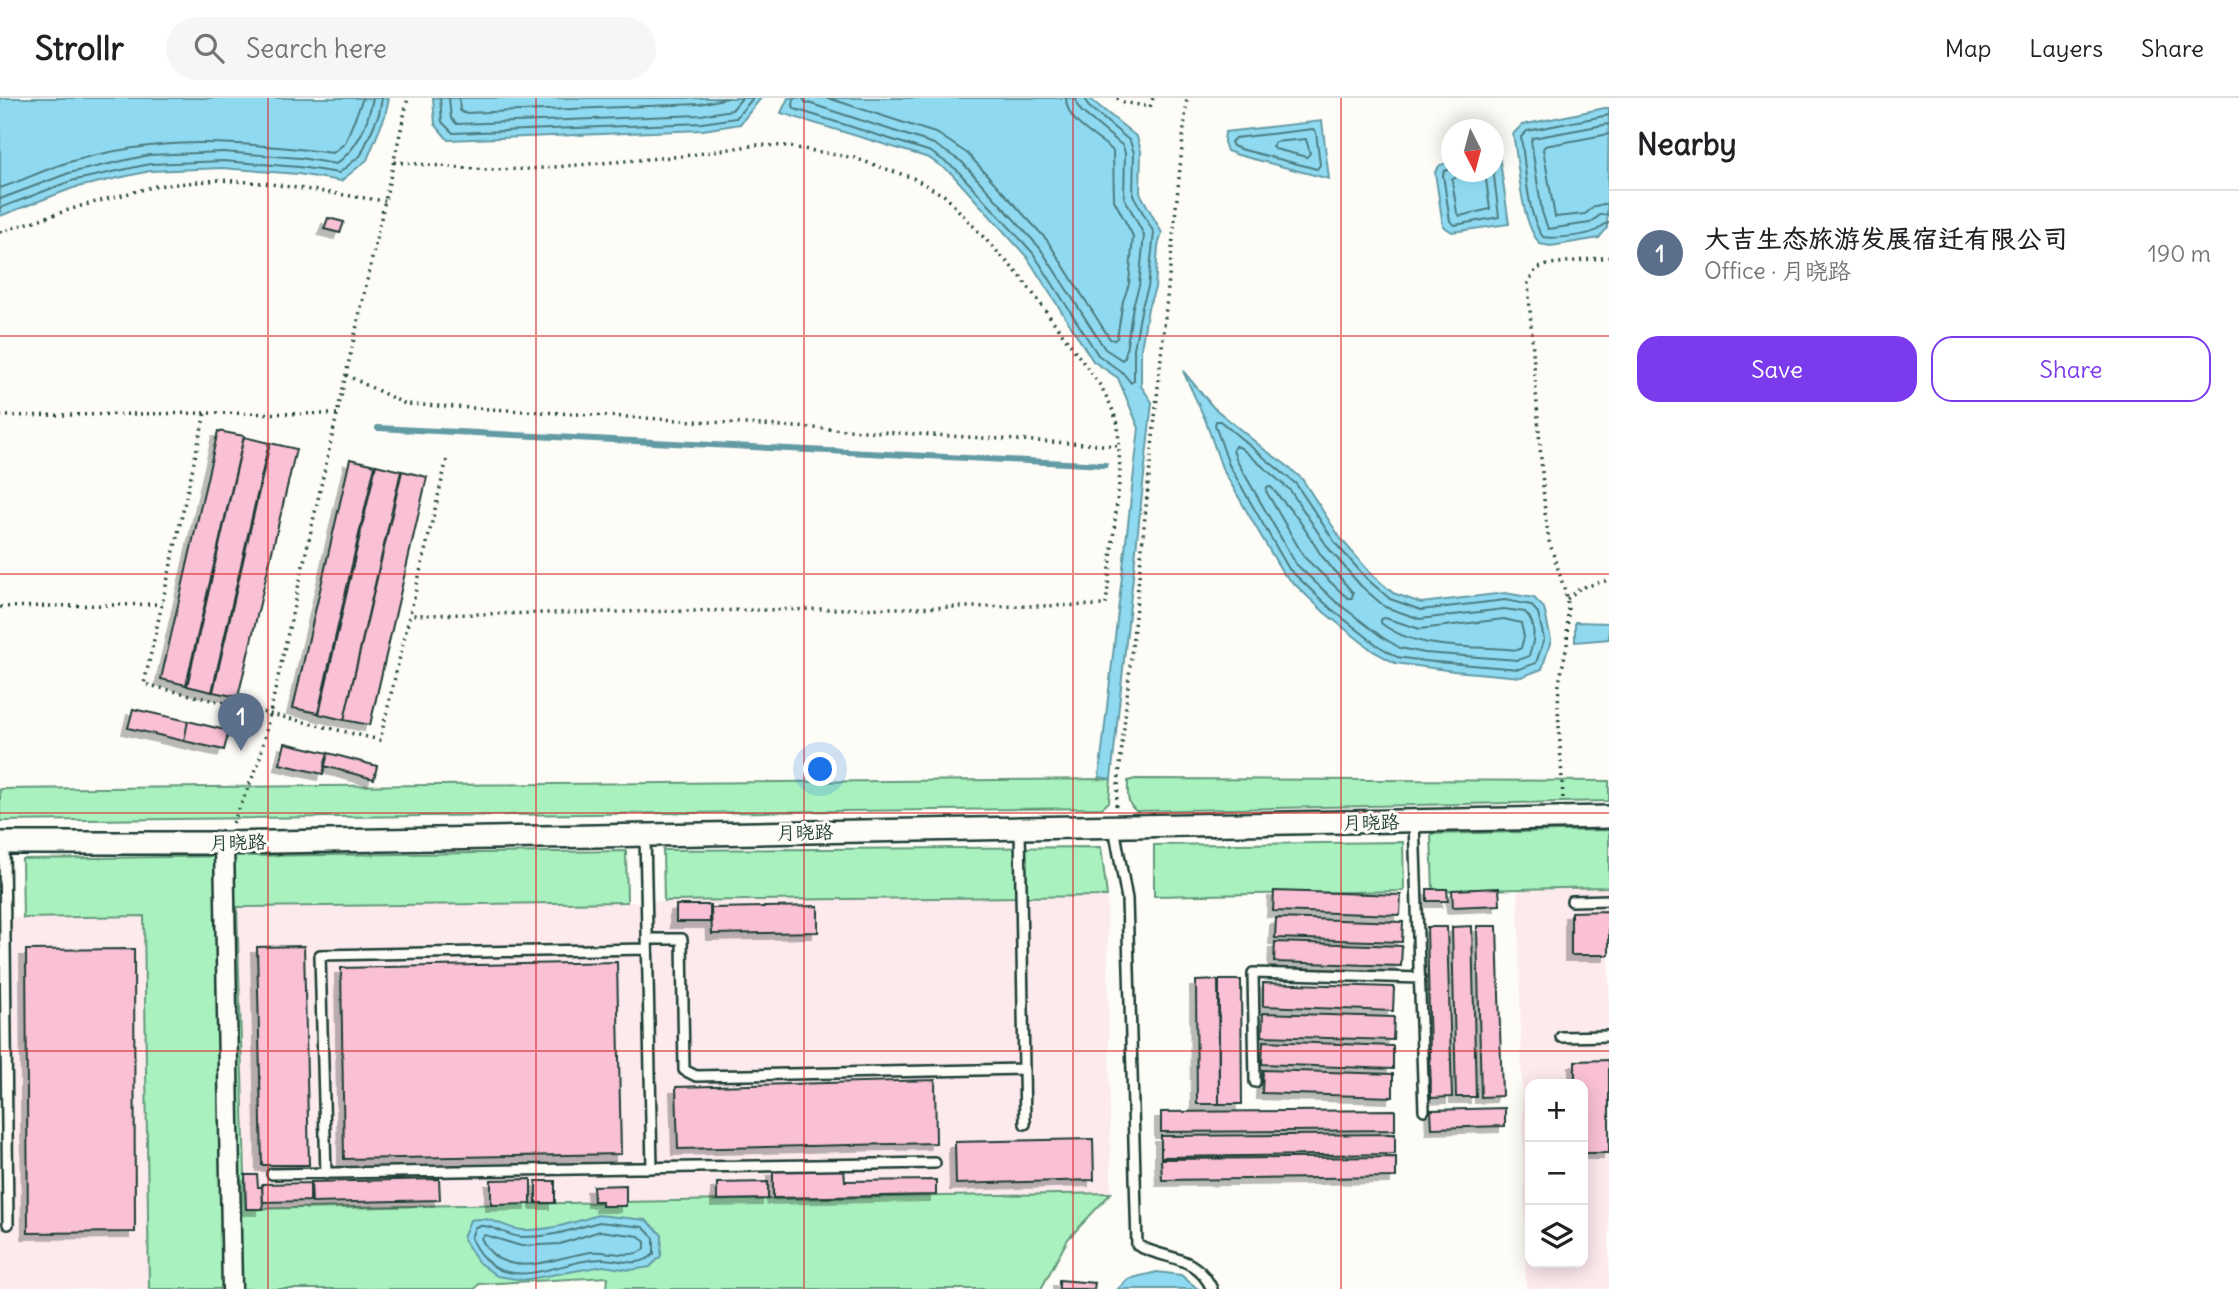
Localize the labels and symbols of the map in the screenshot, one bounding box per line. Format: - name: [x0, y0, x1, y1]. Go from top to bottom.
- north arrow: [1441, 119, 1504, 182]
- pin: 1: [218, 693, 264, 751]
- your location: [803, 752, 837, 786]
- street label: 月晓路: [1342, 810, 1400, 834]
- street label: 月晓路: [776, 820, 834, 844]
- street label: 月晓路: [209, 830, 267, 854]

